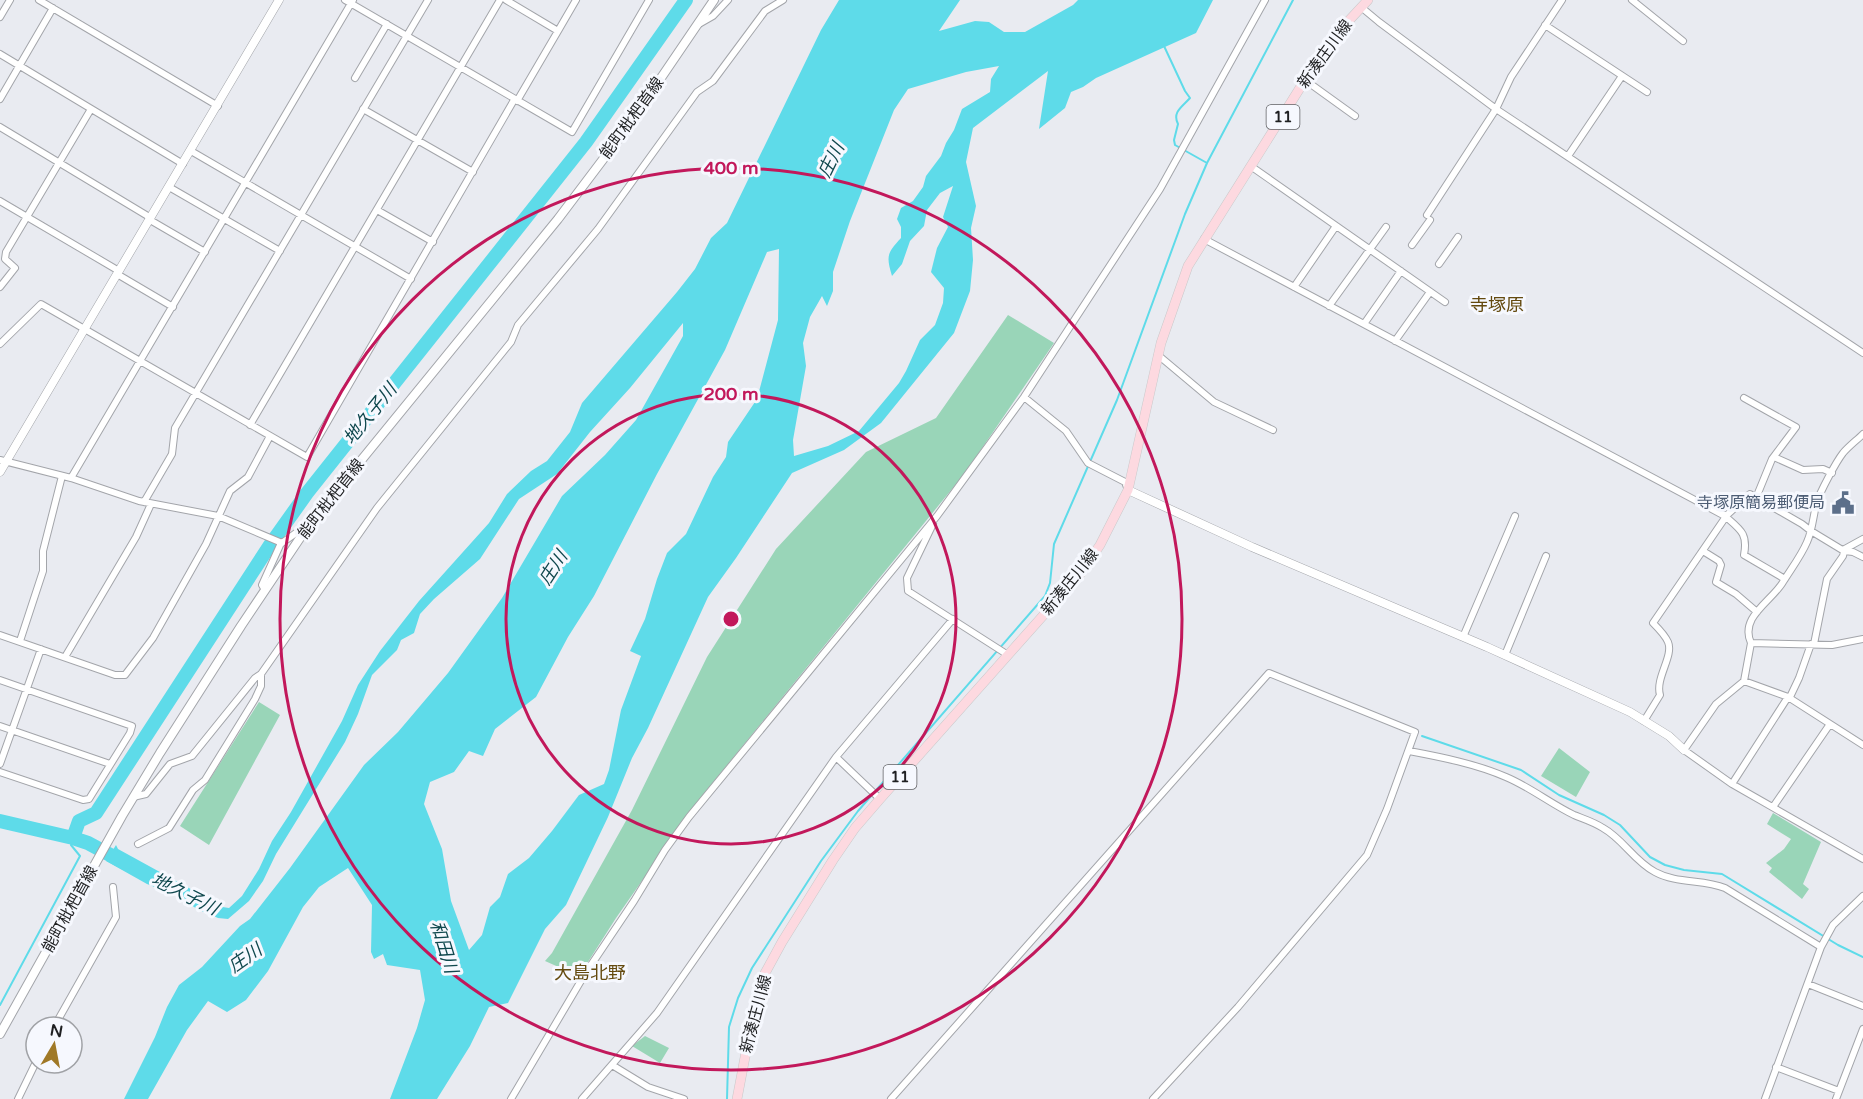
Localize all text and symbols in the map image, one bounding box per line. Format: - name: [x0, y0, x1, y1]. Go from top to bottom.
- street label: 新湊庄川線: [1293, 16, 1357, 92]
- street label: 能町枇杷首線: [596, 73, 668, 163]
- road number: 11: [1266, 105, 1300, 129]
- water label: 庄川: [813, 137, 850, 181]
- text: 400 m: [703, 157, 759, 179]
- district label: 寺塚原: [1470, 294, 1524, 316]
- water label: 地久子川: [339, 378, 402, 449]
- text: 200 m: [703, 383, 759, 405]
- street label: 能町枇杷首線: [294, 455, 368, 543]
- public building icon: 寺塚原簡易郵便局: [1830, 490, 1856, 516]
- place label: 寺塚原簡易郵便局: [1697, 493, 1825, 513]
- water label: 庄川: [534, 545, 573, 589]
- street label: 新湊庄川線: [1037, 545, 1103, 619]
- centre of rings: [721, 609, 741, 629]
- road number: 11: [884, 765, 916, 789]
- street label: 能町枇杷首線: [38, 862, 102, 956]
- water label: 地久子川: [148, 868, 224, 921]
- water label: 和田川: [426, 918, 463, 978]
- water label: 庄川: [224, 938, 268, 977]
- district label: 大島北野: [554, 962, 626, 984]
- street label: 新湊庄川線: [736, 973, 776, 1055]
- north arrow: [24, 1015, 84, 1075]
- text: N: [48, 1020, 64, 1042]

